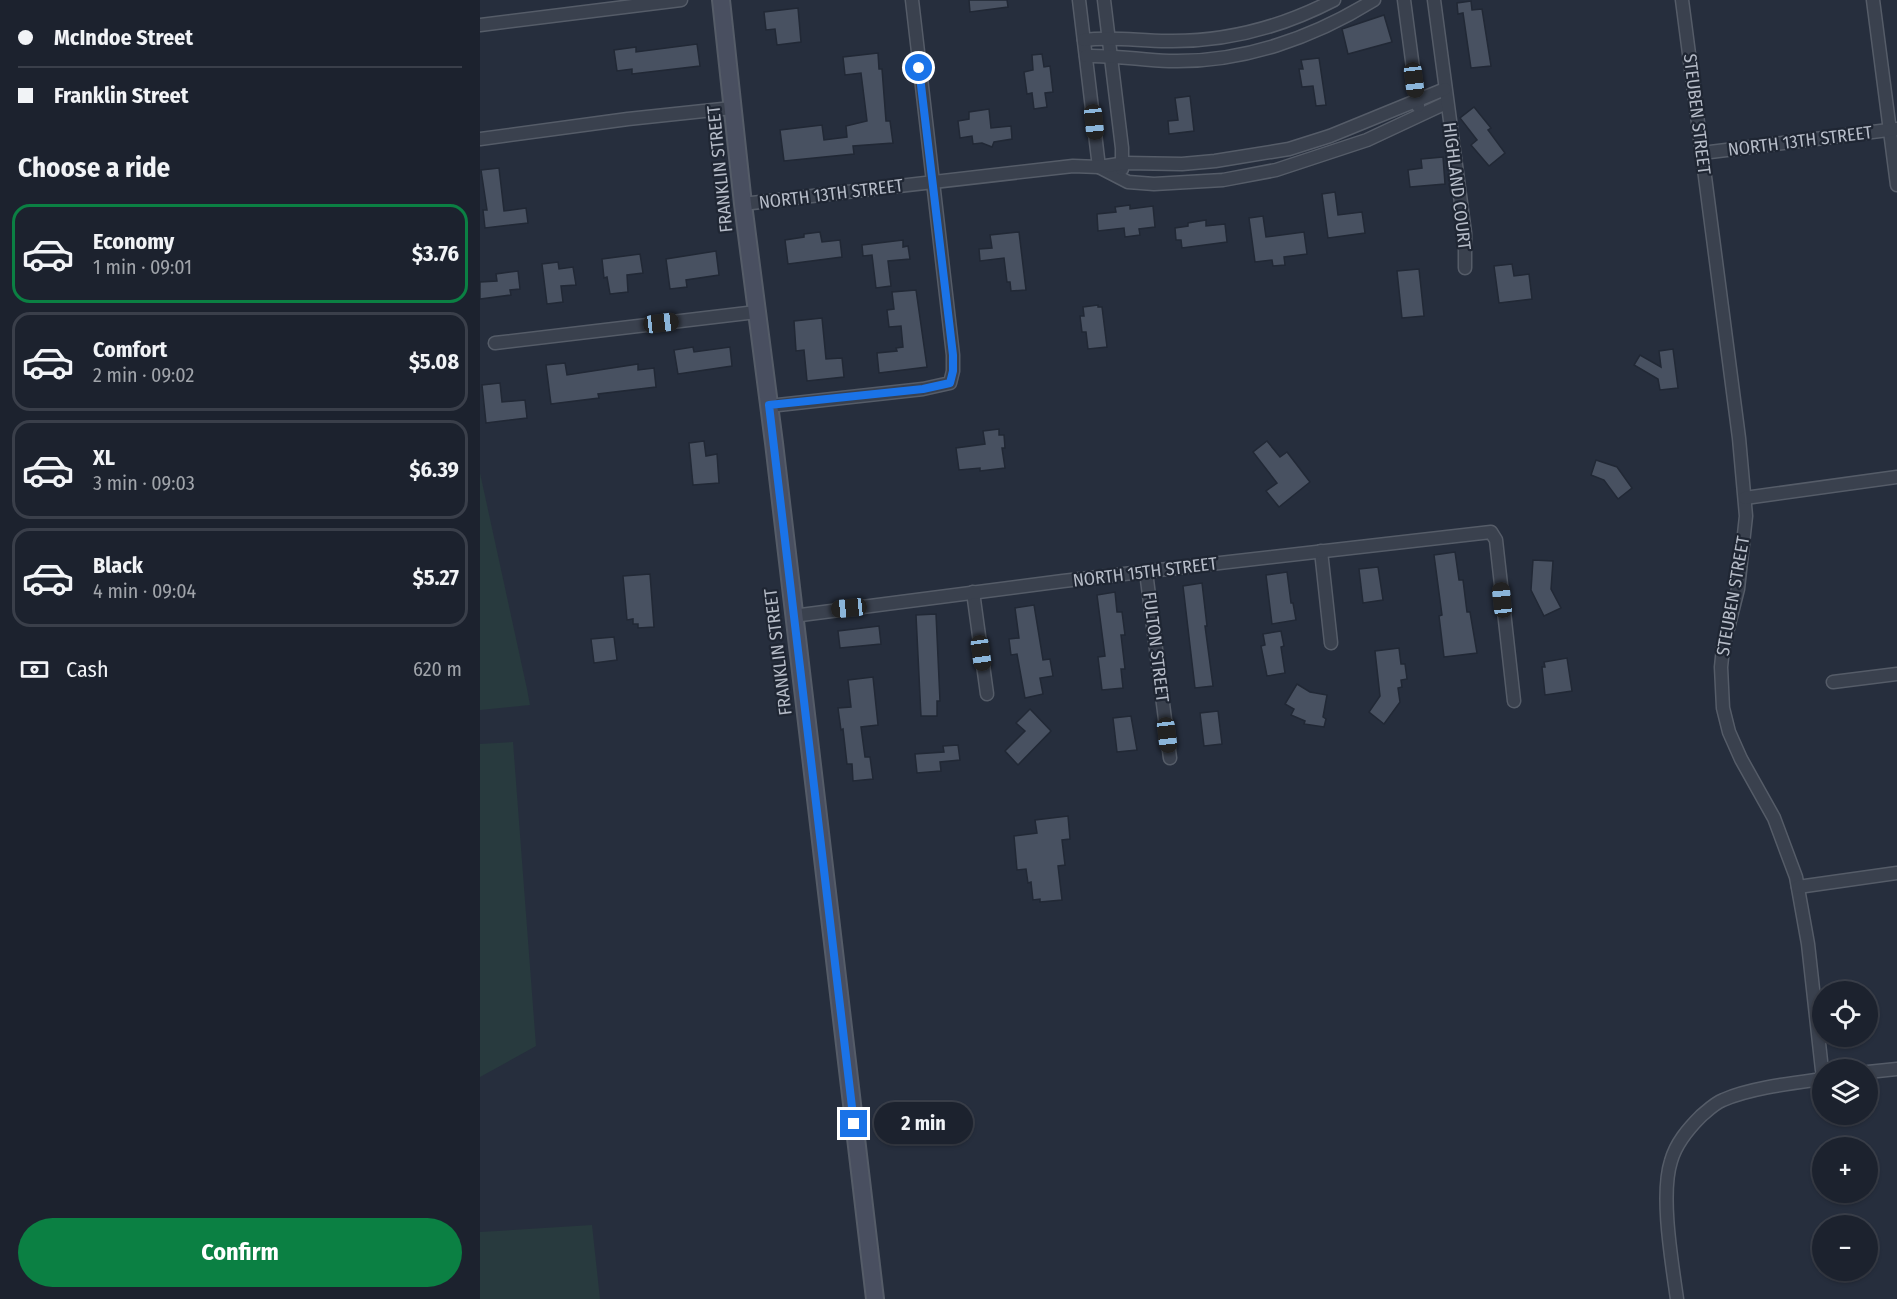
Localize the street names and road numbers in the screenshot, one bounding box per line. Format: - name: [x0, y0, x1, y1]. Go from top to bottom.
- street label: STEUBEN STREET: [1679, 52, 1715, 176]
- street label: FRANKLIN STREET: [702, 104, 738, 233]
- street label: HIGHLAND COURT: [1438, 121, 1476, 252]
- street label: NORTH 13TH STREET: [1727, 121, 1874, 161]
- street label: NORTH 13TH STREET: [758, 174, 905, 214]
- street label: STEUBEN STREET: [1712, 534, 1754, 658]
- street label: NORTH 15TH STREET: [1072, 552, 1219, 592]
- street label: FRANKLIN STREET: [759, 587, 797, 717]
- street label: FULTON STREET: [1138, 591, 1174, 704]

